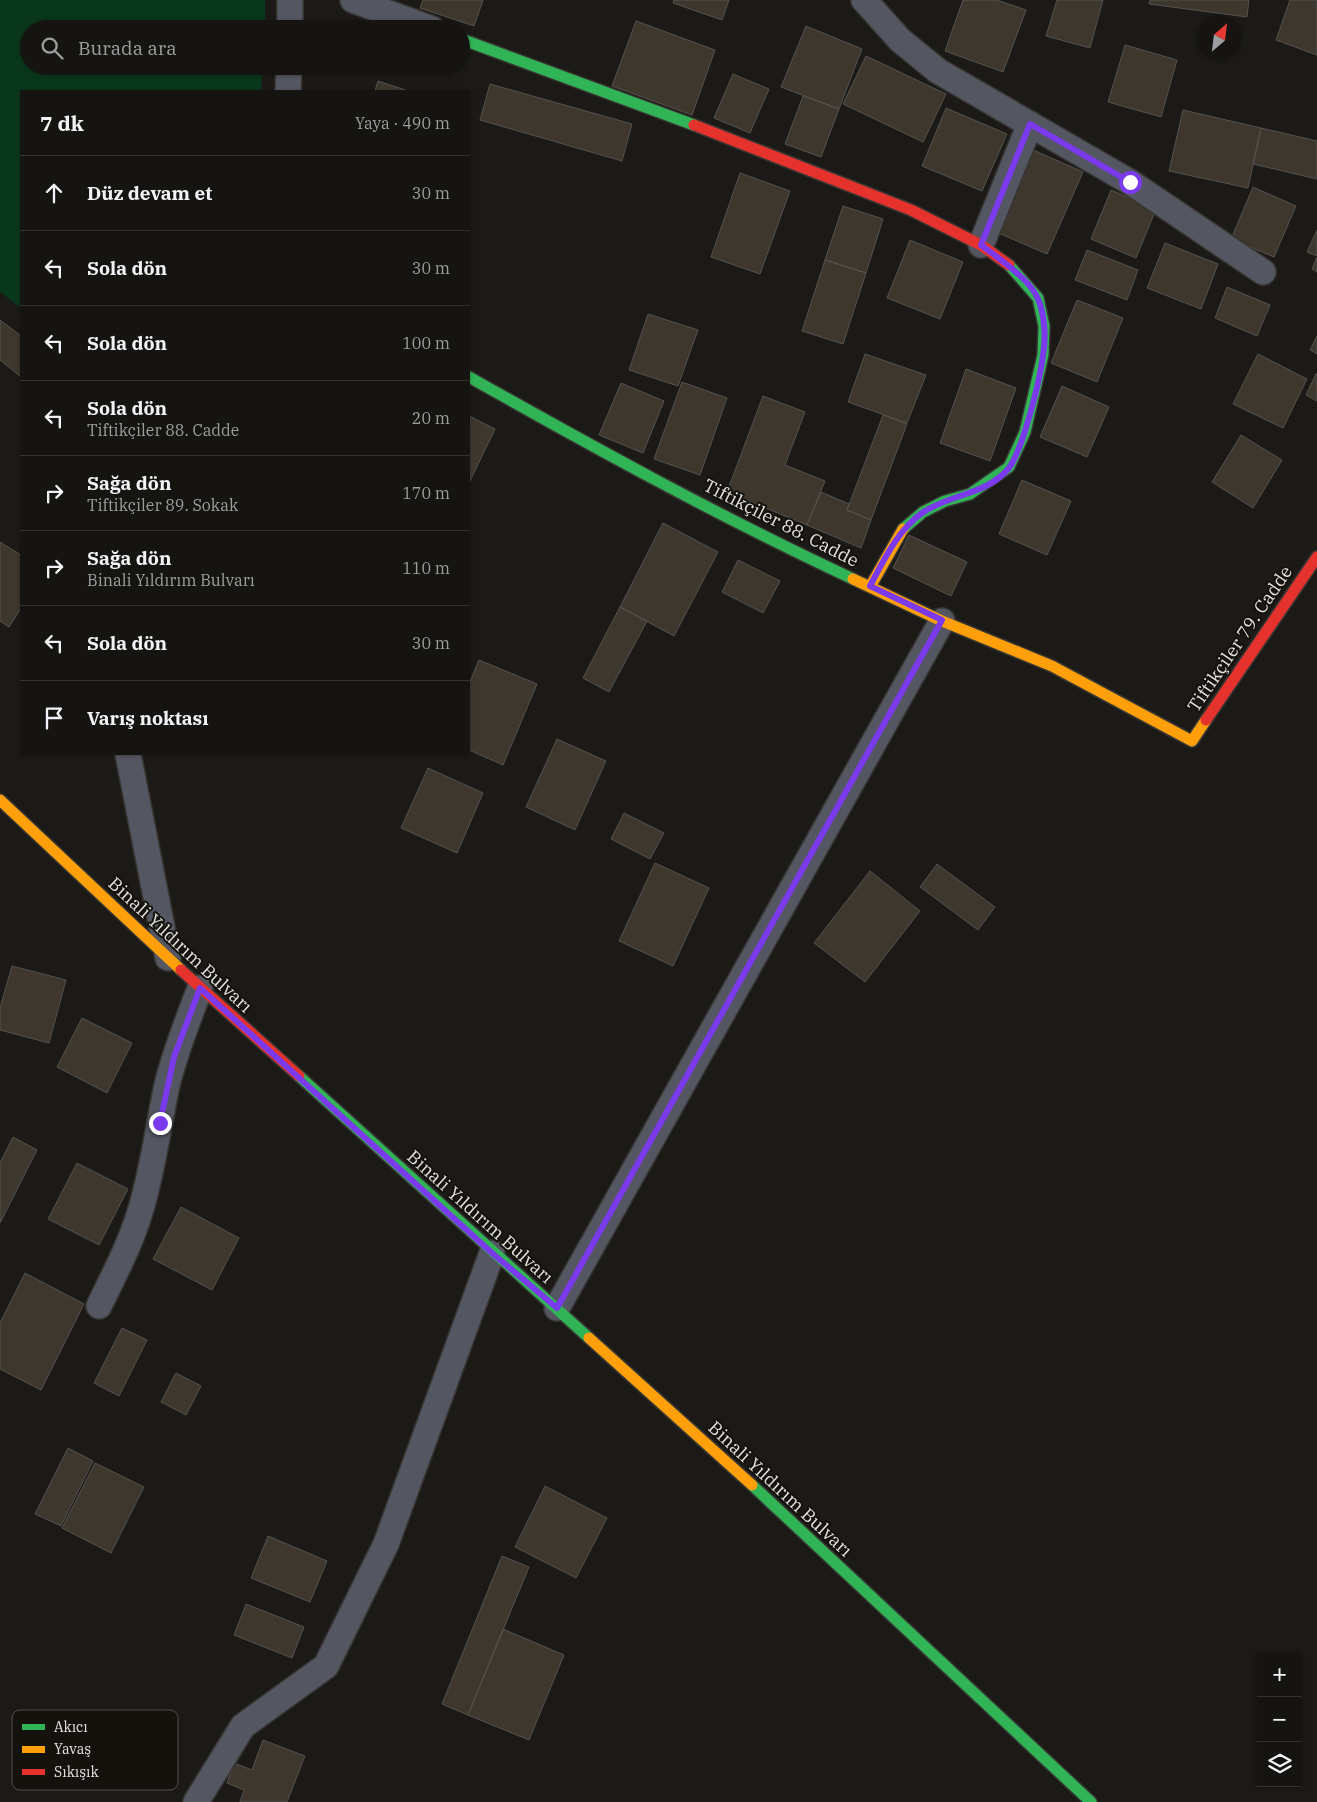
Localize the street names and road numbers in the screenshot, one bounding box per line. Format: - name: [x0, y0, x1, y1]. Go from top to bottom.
- street label: Tiftikçiler 88. Cadde: [700, 473, 863, 572]
- street label: Tiftikçiler 79. Cadde: [1182, 561, 1297, 716]
- street label: Binali Yıldırım Bulvarı: [103, 872, 257, 1018]
- street label: Binali Yıldırım Bulvarı: [403, 1145, 558, 1289]
- street label: Binali Yıldırım Bulvarı: [703, 1416, 857, 1562]

